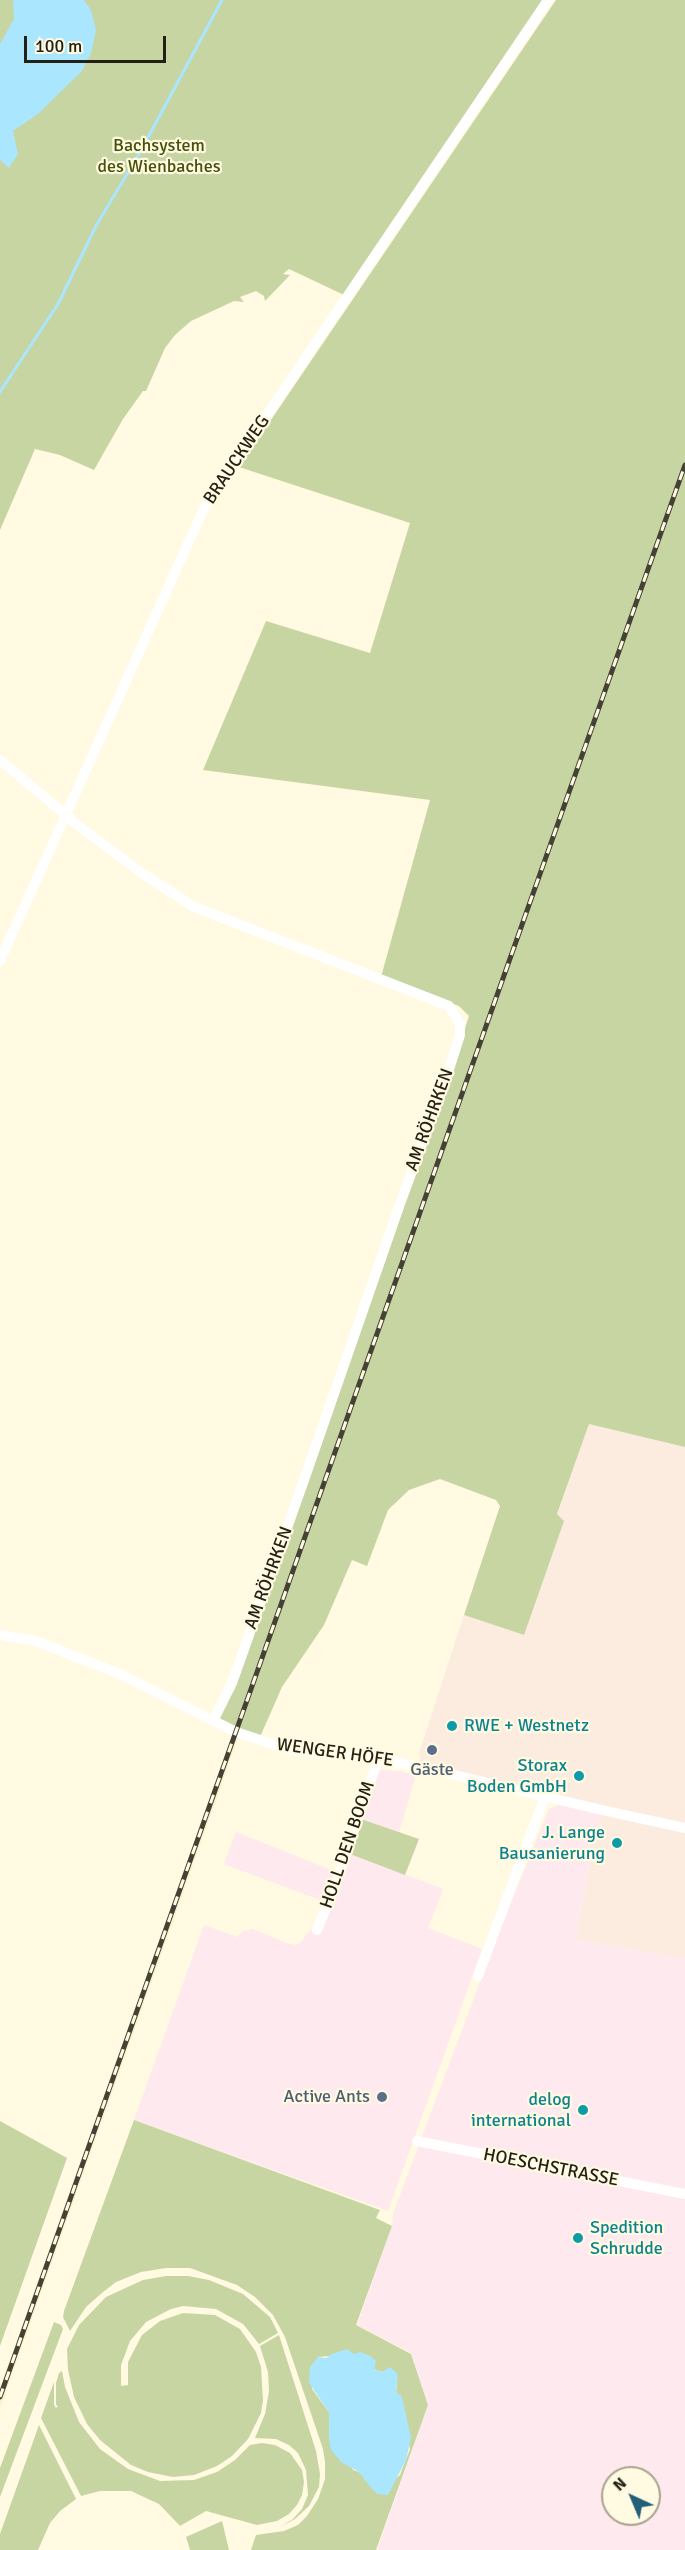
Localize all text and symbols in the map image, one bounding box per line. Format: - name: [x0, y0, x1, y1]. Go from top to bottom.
- scale bar: [27, 24, 170, 62]
- text: 100 m: [35, 35, 82, 57]
- park label: Bachsystem des Wienbaches: [97, 135, 221, 178]
- street label: BRAUCKWEG: [199, 411, 275, 509]
- street label: AM RÖHRKEN: [401, 1066, 459, 1174]
- street label: AM RÖHRKEN: [240, 1524, 298, 1632]
- place label: RWE + Westnetz: [464, 1715, 589, 1737]
- marker: RWE + Westnetz: [445, 1719, 459, 1733]
- street label: WENGER HÖFE: [275, 1734, 395, 1772]
- marker: Gäste: [425, 1743, 439, 1757]
- place label: Storax Boden GmbH: [467, 1755, 567, 1798]
- place label: Gäste: [410, 1759, 454, 1781]
- marker: Storax Boden GmbH: [572, 1769, 586, 1783]
- street label: HOLL DEN BOOM: [316, 1778, 380, 1912]
- place label: J. Lange Bausanierung: [499, 1822, 605, 1864]
- marker: J. Lange Bausanierung: [610, 1836, 624, 1850]
- place label: Active Ants: [284, 2086, 370, 2108]
- place label: delog international: [471, 2089, 571, 2132]
- marker: Active Ants: [375, 2090, 389, 2104]
- marker: delog international: [576, 2103, 590, 2117]
- street label: HOESCHSTRASSE: [481, 2144, 621, 2192]
- place label: Spedition Schrudde: [590, 2217, 663, 2260]
- marker: Spedition Schrudde: [571, 2231, 585, 2245]
- north arrow: [601, 2466, 661, 2526]
- text: N: [609, 2473, 631, 2496]

